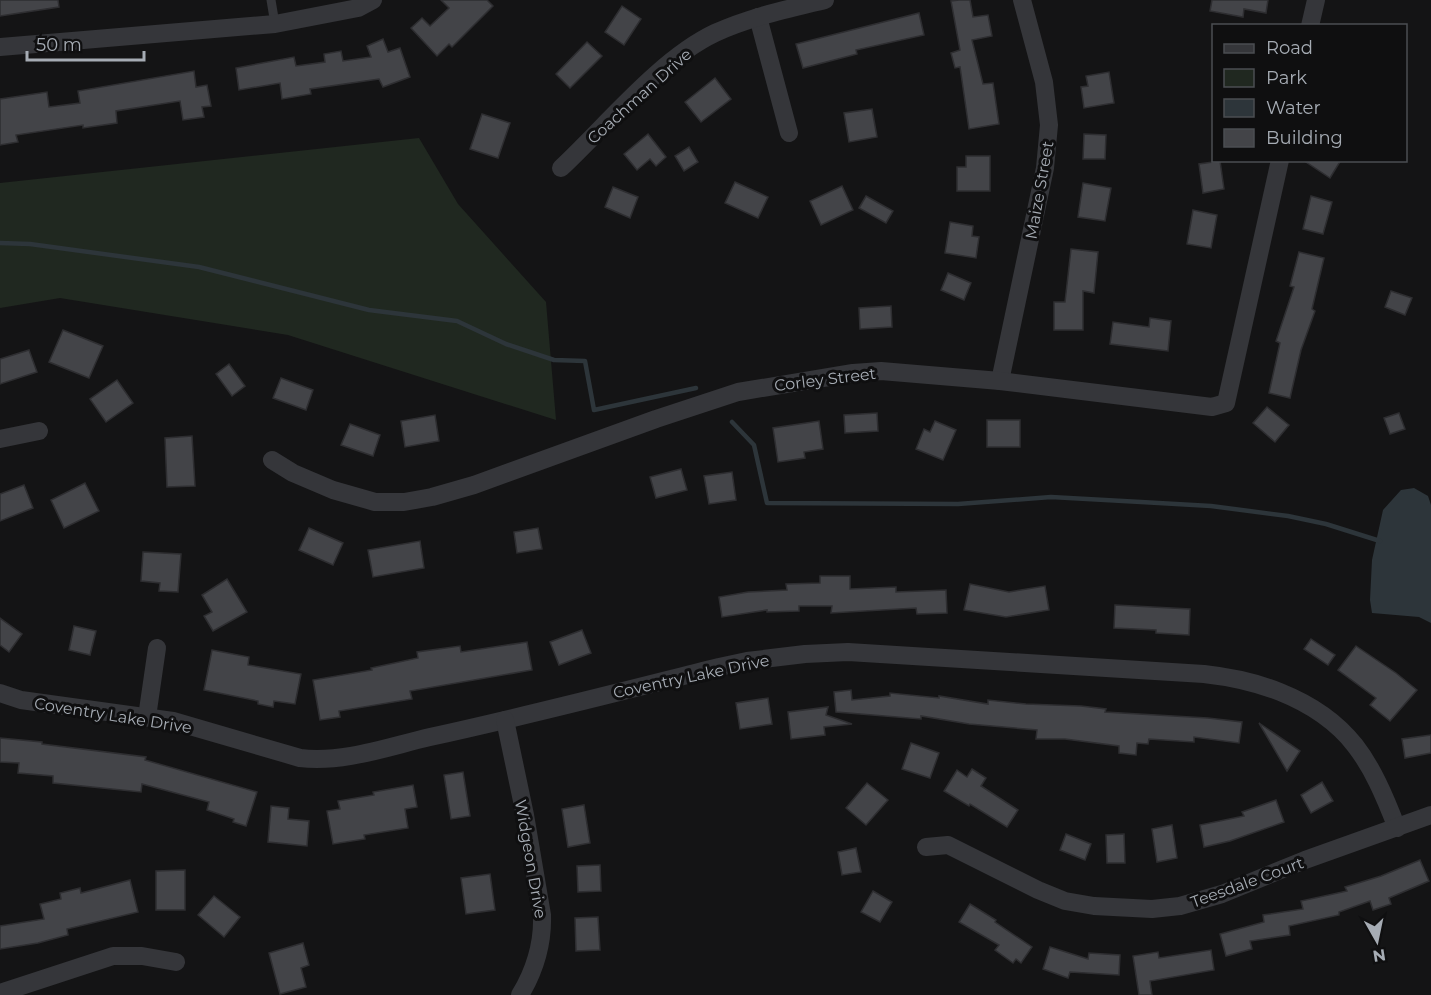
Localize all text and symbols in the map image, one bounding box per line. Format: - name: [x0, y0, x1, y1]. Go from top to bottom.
- scale bar: [27, 24, 144, 62]
- legend: [1212, 24, 1407, 162]
- text: 50 m: [36, 34, 82, 56]
- text: Road: [1266, 37, 1313, 59]
- street label: Coachman Drive: [583, 45, 695, 148]
- text: Park: [1266, 67, 1307, 89]
- text: Water: [1266, 97, 1321, 119]
- text: Building: [1266, 127, 1343, 149]
- street label: Maize Street: [1022, 139, 1058, 241]
- street label: Corley Street: [773, 364, 878, 395]
- street label: Coventry Lake Drive: [611, 651, 771, 702]
- street label: Coventry Lake Drive: [33, 694, 193, 737]
- street label: Widgeon Drive: [511, 798, 550, 920]
- street label: Teesdale Court: [1188, 853, 1307, 912]
- north arrow: [1347, 911, 1407, 971]
- text: N: [1371, 945, 1387, 966]

